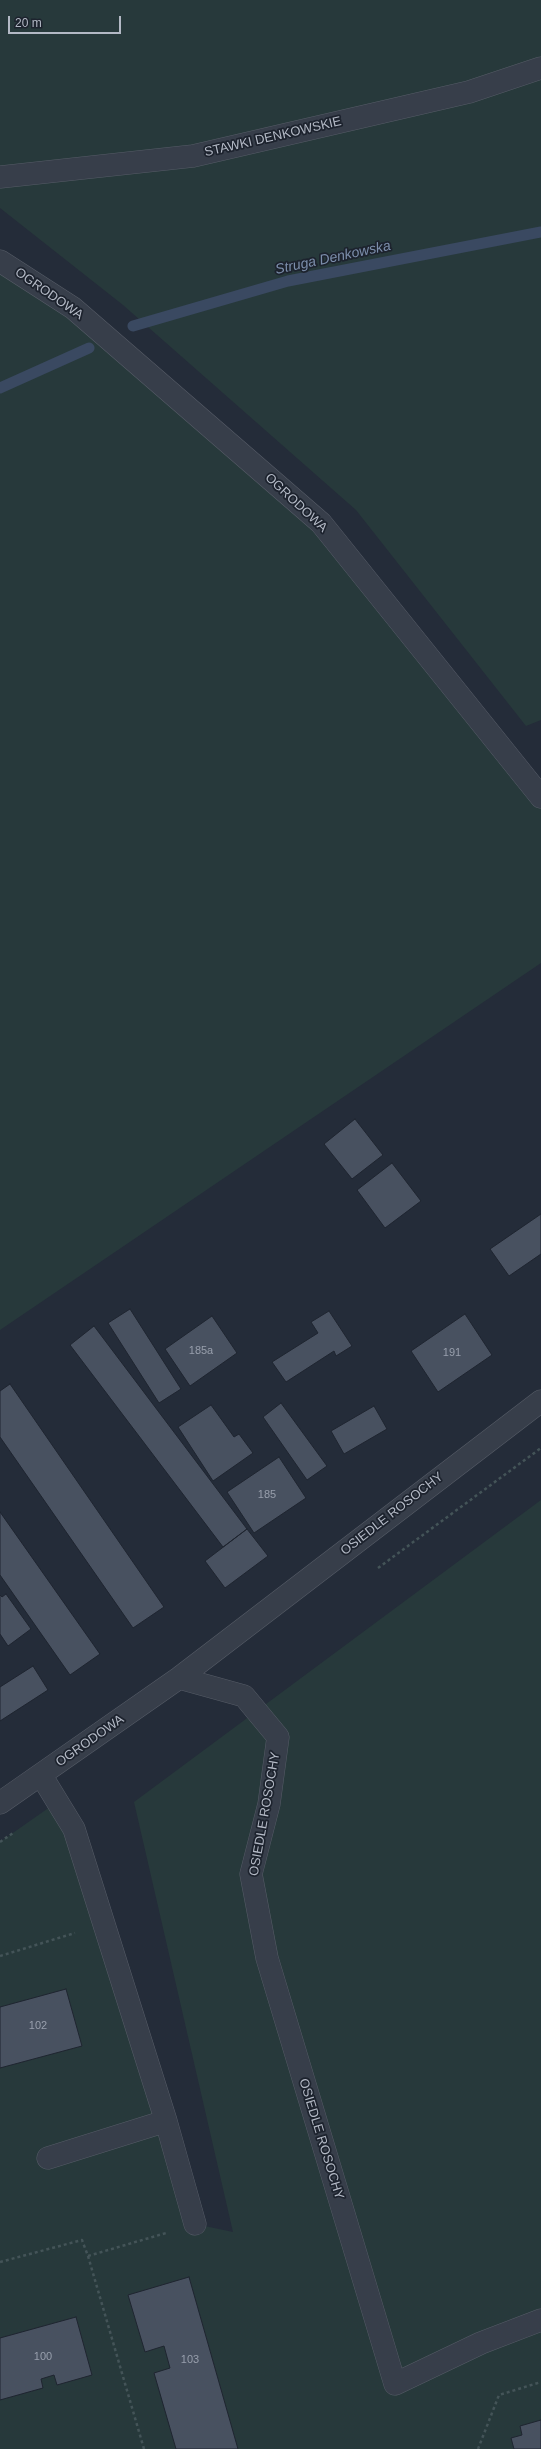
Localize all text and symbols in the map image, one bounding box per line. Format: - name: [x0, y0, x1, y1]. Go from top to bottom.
- scale bar: [10, 8, 123, 34]
- text: 20 m: [15, 16, 42, 30]
- street label: STAWKI DENKOWSKIE: [203, 114, 343, 160]
- water label: Struga Denkowska: [274, 238, 392, 278]
- street label: OGRODOWA: [12, 265, 86, 323]
- street label: OGRODOWA: [262, 470, 330, 536]
- house number: 185a: [189, 1344, 213, 1358]
- house number: 191: [443, 1346, 461, 1360]
- street label: OSIEDLE ROSOCHY: [338, 1469, 446, 1559]
- house number: 185: [258, 1488, 276, 1502]
- street label: OGRODOWA: [53, 1712, 127, 1770]
- street label: OSIEDLE ROSOCHY: [246, 1751, 284, 1877]
- house number: 102: [29, 2019, 47, 2033]
- street label: OSIEDLE ROSOCHY: [295, 2077, 347, 2201]
- house number: 100: [34, 2350, 52, 2364]
- house number: 103: [181, 2353, 199, 2367]

